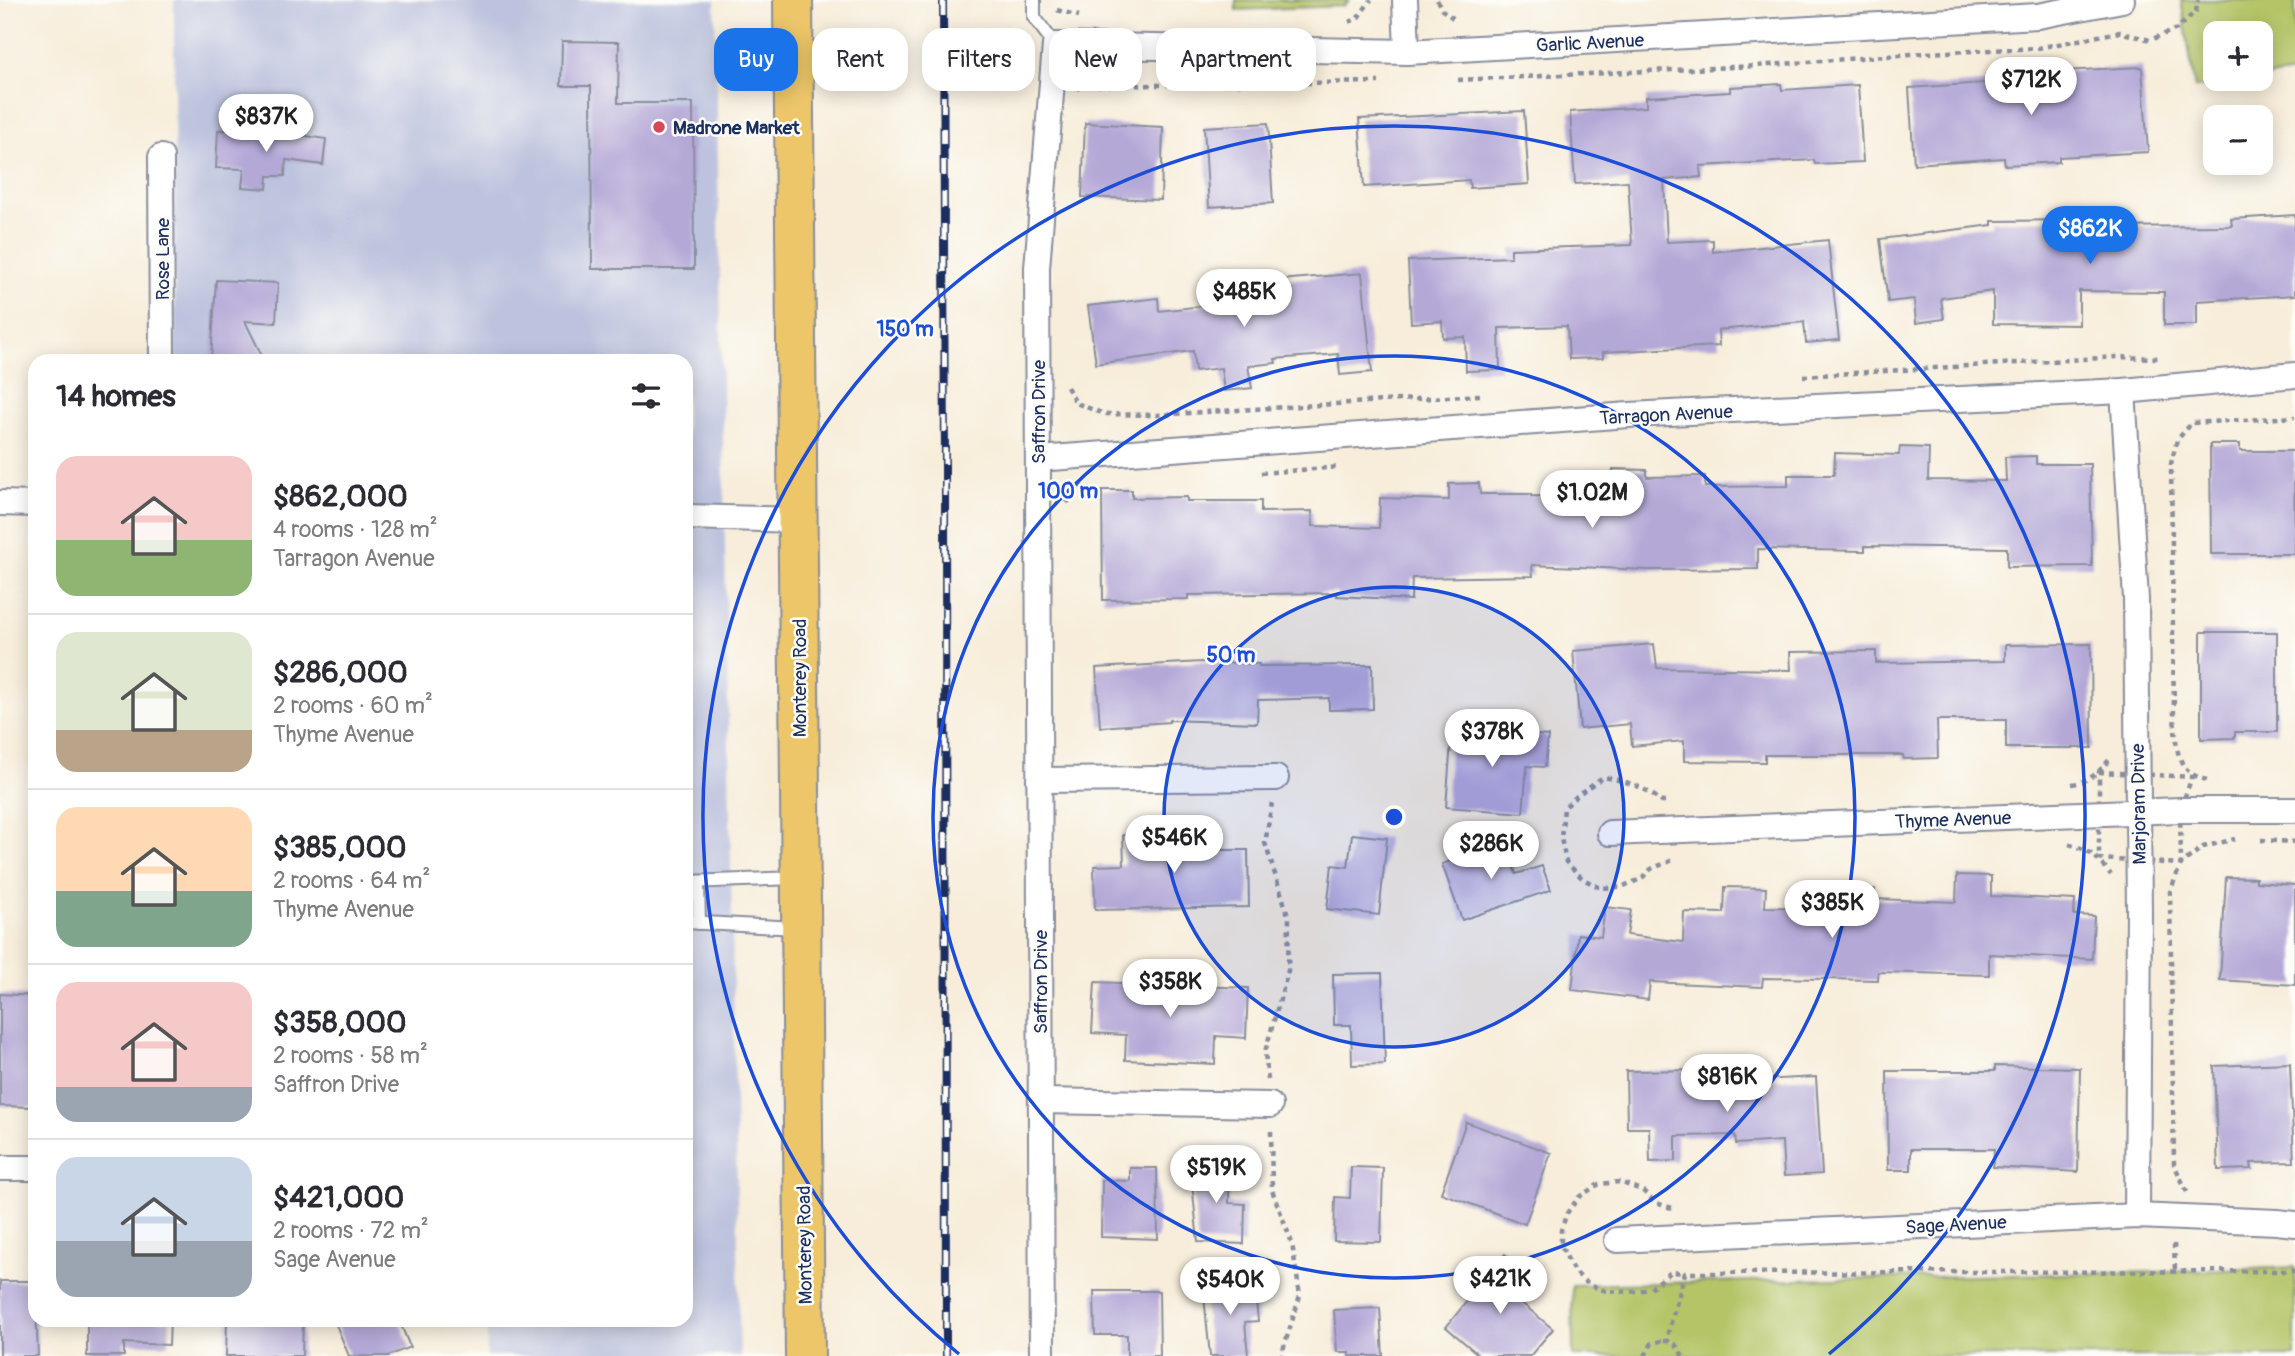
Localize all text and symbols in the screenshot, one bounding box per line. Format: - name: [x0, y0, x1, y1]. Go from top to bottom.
- map controls: [2203, 21, 2273, 175]
- button: +: [2203, 21, 2273, 91]
- chip: Buy: [714, 28, 798, 91]
- chip: Rent: [812, 28, 908, 91]
- chip: Filters: [922, 28, 1035, 91]
- chip: New: [1049, 28, 1142, 91]
- chip: Apartment: [1156, 28, 1316, 91]
- street label: Garlic Avenue: [1535, 28, 1645, 58]
- pin: $712K: [1982, 58, 2080, 117]
- text: $712K: [2001, 65, 2061, 94]
- pin: $837K: [217, 94, 315, 154]
- text: $837K: [235, 102, 297, 131]
- button: −: [2203, 105, 2273, 175]
- place label: Madrone Market: [673, 116, 801, 140]
- marker: Madrone Market: [651, 119, 667, 135]
- pin: $862K: [2041, 206, 2139, 266]
- text: $862K: [2058, 214, 2122, 243]
- street label: Rose Lane: [151, 217, 175, 300]
- pin: $485K: [1195, 270, 1293, 329]
- text: $485K: [1212, 277, 1276, 306]
- text: 150 m: [876, 316, 934, 343]
- street label: Saffron Drive: [1027, 359, 1051, 464]
- icon: filters: [627, 377, 665, 415]
- text: 14 homes: [56, 378, 176, 415]
- street label: Tarragon Avenue: [1599, 399, 1734, 430]
- pin: $1.02M: [1535, 470, 1649, 530]
- text: $862,000: [273, 478, 408, 515]
- text: 100 m: [1038, 478, 1098, 505]
- text: $1.02M: [1556, 478, 1628, 507]
- icon: home: [112, 484, 196, 568]
- text: 4 rooms · 128 m²: [273, 515, 438, 544]
- text: Tarragon Avenue: [273, 544, 435, 573]
- street label: Monterey Road: [788, 619, 812, 737]
- text: 50 m: [1207, 642, 1256, 669]
- text: $286,000: [273, 654, 408, 691]
- icon: home: [112, 660, 196, 744]
- text: 2 rooms · 60 m²: [273, 691, 433, 720]
- pin: $378K: [1443, 710, 1541, 769]
- text: $378K: [1461, 717, 1523, 746]
- text: Thyme Avenue: [273, 720, 414, 749]
- street label: Marjoram Drive: [2126, 743, 2152, 865]
- centre of rings: [1382, 805, 1406, 829]
- street label: Thyme Avenue: [1894, 806, 2012, 834]
- pin: $546K: [1125, 816, 1223, 875]
- pin: $286K: [1442, 822, 1540, 881]
- text: $546K: [1141, 823, 1207, 852]
- text: $385,000: [273, 829, 406, 866]
- text: $286K: [1459, 829, 1523, 858]
- icon: home: [112, 835, 196, 919]
- text: 2 rooms · 64 m²: [273, 866, 430, 895]
- pin: $385K: [1783, 880, 1881, 940]
- text: $385K: [1800, 888, 1864, 917]
- text: Thyme Avenue: [273, 895, 414, 924]
- street label: Saffron Drive: [1029, 929, 1053, 1034]
- pin: $358K: [1121, 960, 1219, 1019]
- text: $358K: [1138, 967, 1202, 996]
- text: $358,000: [273, 1004, 406, 1041]
- icon: home: [112, 1010, 196, 1094]
- text: 2 rooms · 58 m²: [273, 1041, 428, 1070]
- pin: $816K: [1678, 1054, 1776, 1114]
- text: $816K: [1697, 1062, 1757, 1091]
- text: Saffron Drive: [273, 1070, 399, 1099]
- pin: $519K: [1167, 1146, 1265, 1205]
- text: $519K: [1186, 1153, 1246, 1182]
- text: $421,000: [273, 1179, 404, 1216]
- icon: home: [112, 1185, 196, 1269]
- street label: Monterey Road: [792, 1185, 818, 1305]
- street label: Sage Avenue: [1905, 1210, 2008, 1240]
- text: 2 rooms · 72 m²: [273, 1216, 429, 1245]
- text: Sage Avenue: [273, 1245, 396, 1274]
- pin: $421K: [1451, 1256, 1549, 1316]
- pin: $540K: [1181, 1258, 1279, 1317]
- text: $421K: [1469, 1264, 1531, 1293]
- text: $540K: [1196, 1265, 1264, 1294]

